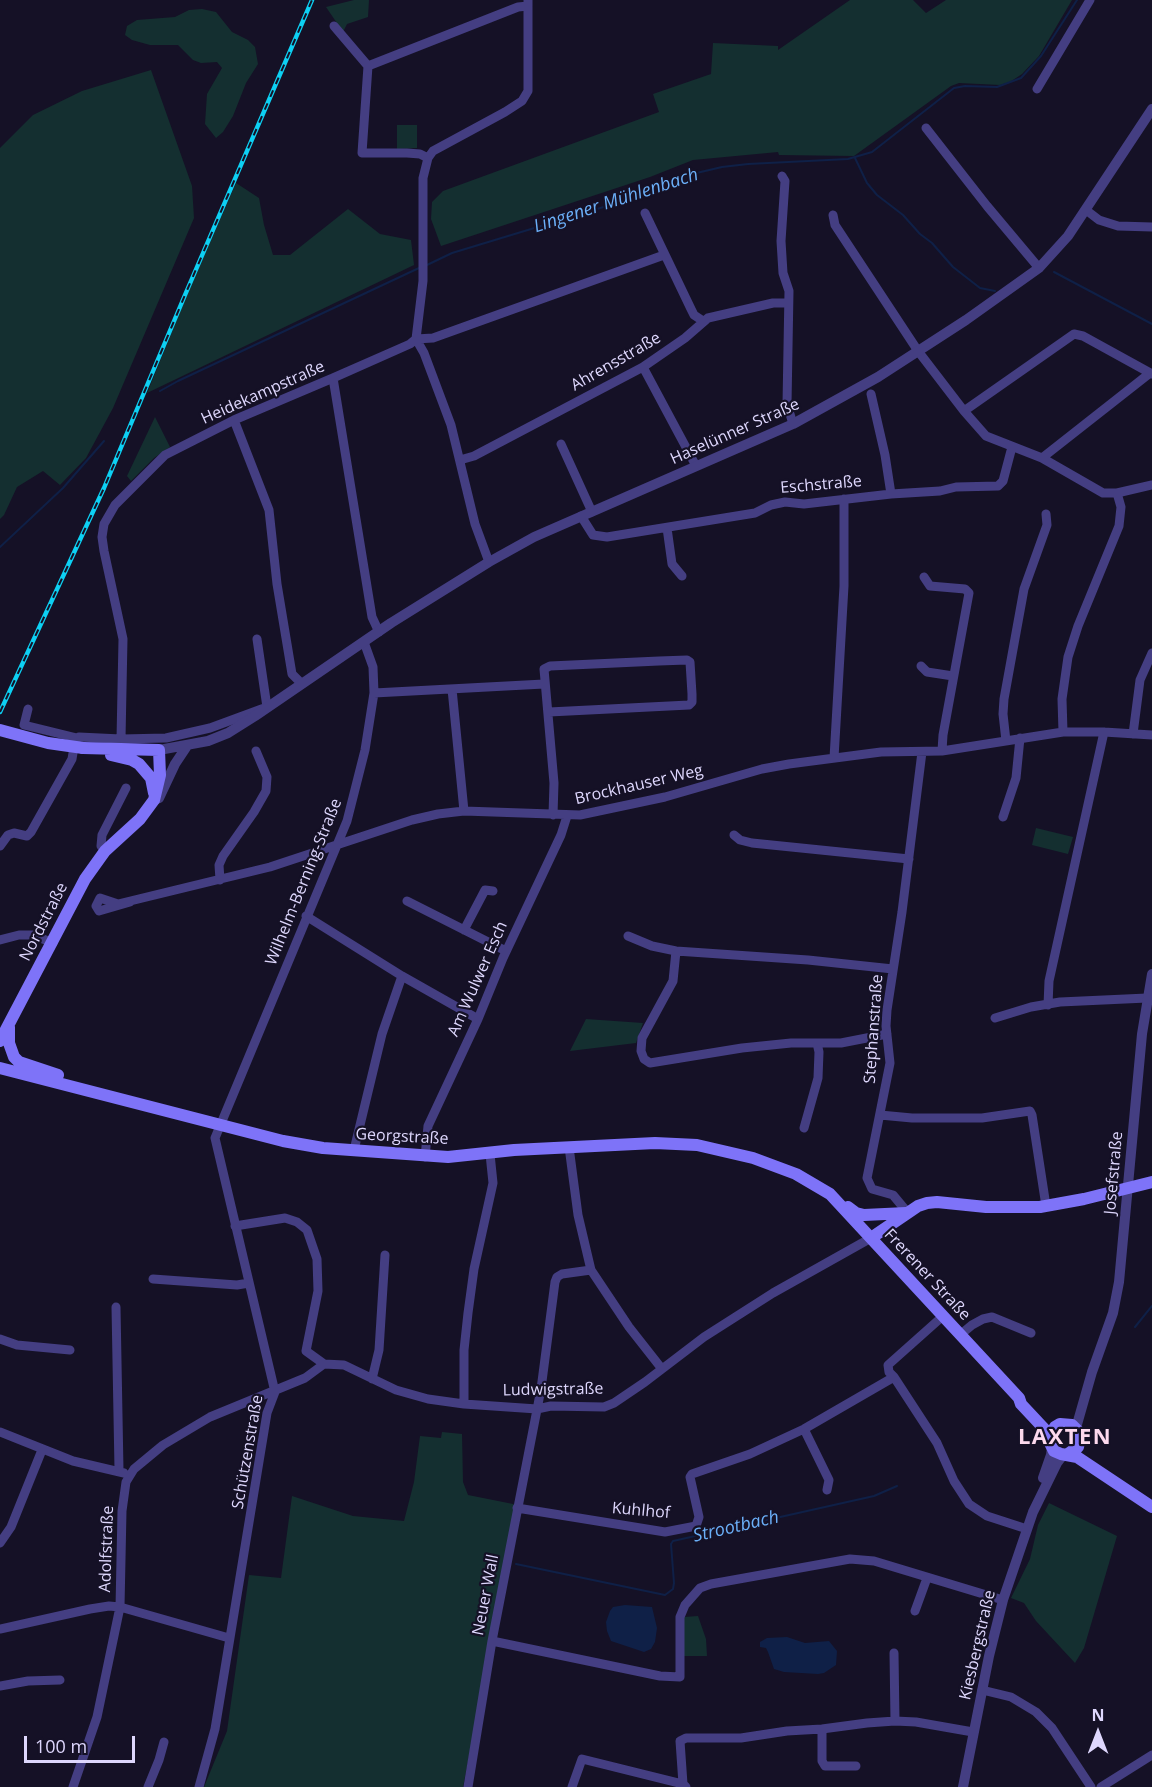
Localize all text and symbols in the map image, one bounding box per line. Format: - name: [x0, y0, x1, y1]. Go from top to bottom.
- water label: Lingener Mühlenbach: [531, 164, 701, 238]
- street label: Ahrensstraße: [568, 329, 664, 395]
- street label: Heidekampstraße: [198, 357, 328, 429]
- street label: Haselünner Straße: [667, 395, 803, 469]
- street label: Eschstraße: [779, 472, 863, 498]
- street label: Brockhauser Weg: [573, 761, 705, 809]
- street label: Wilhelm-Berning-Straße: [262, 796, 346, 968]
- street label: Nordstraße: [16, 879, 72, 965]
- street label: Am Wulwer Esch: [444, 919, 512, 1039]
- street label: Stephanstraße: [861, 974, 887, 1084]
- street label: Georgstraße: [355, 1125, 449, 1149]
- street label: Josefstraße: [1101, 1131, 1127, 1215]
- street label: Frerener Straße: [880, 1225, 974, 1325]
- street label: Ludwigstraße: [502, 1380, 604, 1400]
- street label: Schützenstraße: [228, 1393, 268, 1511]
- district label: LAXTEN: [1018, 1425, 1112, 1451]
- street label: Kuhlhof: [611, 1499, 671, 1523]
- street label: Adolfstraße: [96, 1505, 118, 1593]
- water label: Strootbach: [691, 1507, 781, 1547]
- street label: Neuer Wall: [469, 1553, 503, 1637]
- street label: Kiesbergstraße: [956, 1588, 1000, 1702]
- north arrow: [1068, 1703, 1128, 1763]
- text: N: [1091, 1704, 1105, 1726]
- scale bar: [27, 1724, 138, 1762]
- text: 100 m: [35, 1734, 87, 1758]

